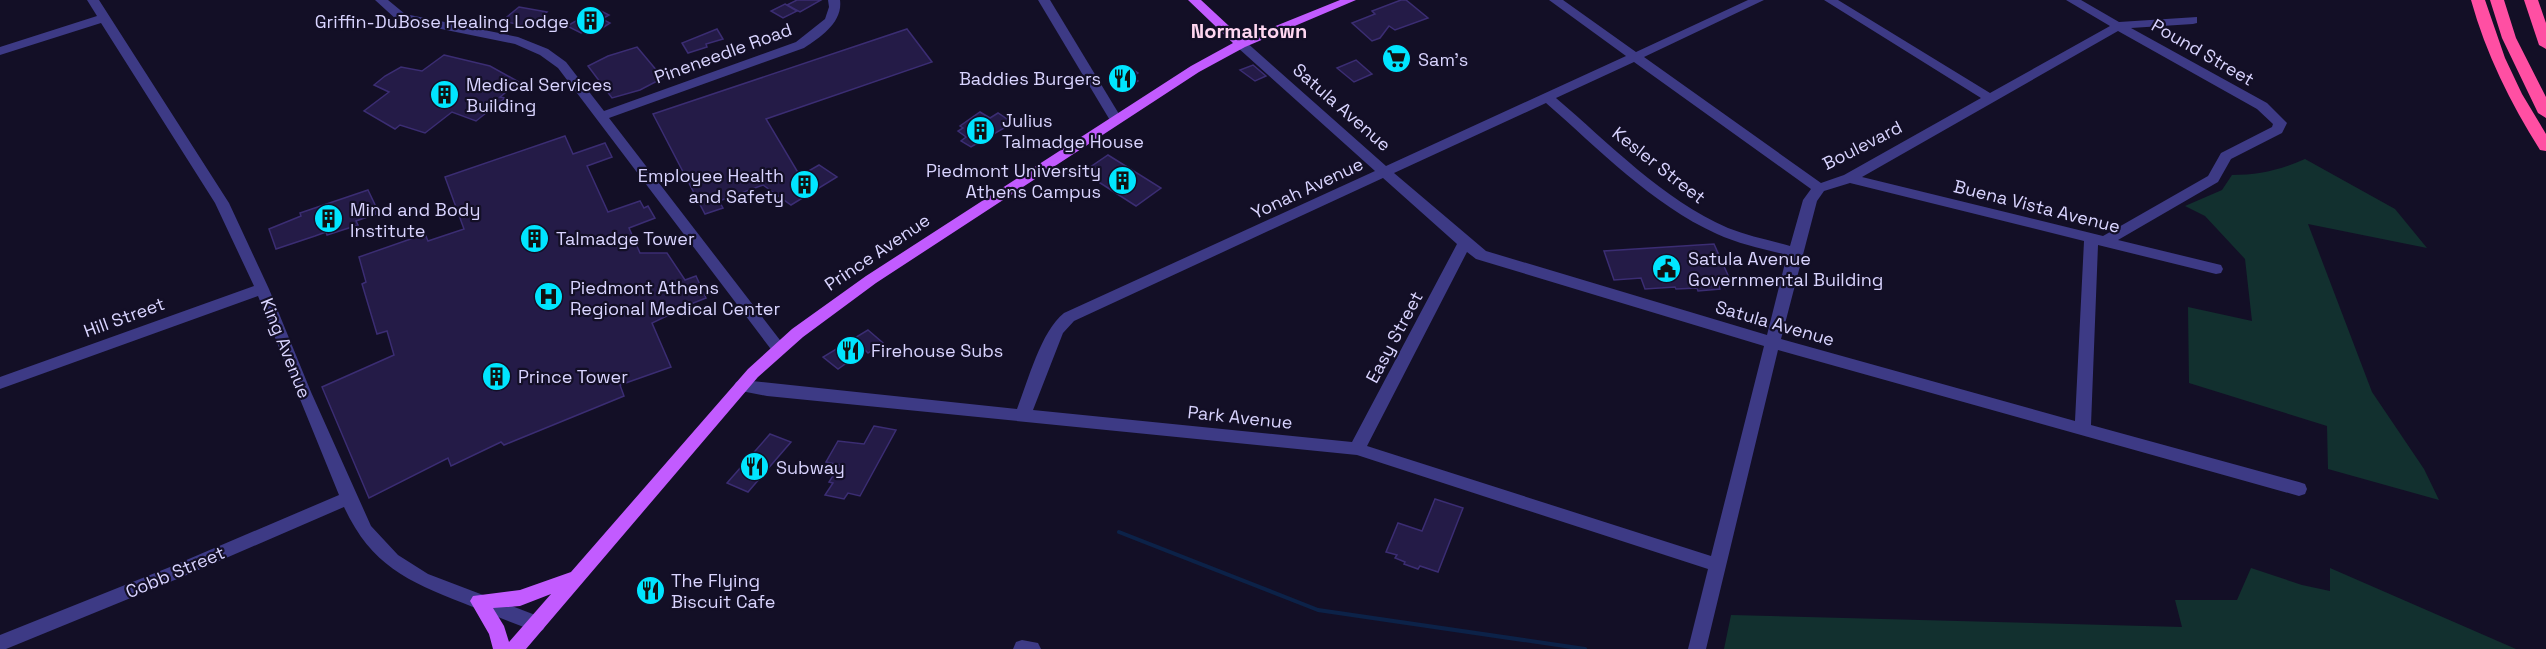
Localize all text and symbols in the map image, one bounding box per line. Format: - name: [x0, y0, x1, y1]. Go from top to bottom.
- building icon: Griffin-DuBose Healing Lodge: [574, 5, 606, 37]
- place label: Griffin-DuBose Healing Lodge: [315, 10, 569, 33]
- street label: Pound Street: [2147, 13, 2259, 91]
- street label: Pineneedle Road: [651, 17, 795, 89]
- district label: Normaltown: [1191, 18, 1307, 44]
- supermarket icon: Sam's: [1381, 43, 1413, 75]
- place label: Sam's: [1418, 48, 1468, 71]
- street label: Satula Avenue: [1288, 58, 1396, 156]
- restaurant icon: Baddies Burgers: [1106, 62, 1138, 94]
- place label: Baddies Burgers: [959, 67, 1101, 90]
- place label: Medical Services Building: [466, 73, 612, 117]
- building icon: Medical Services Building: [429, 78, 461, 110]
- place label: Julius Talmadge House: [1002, 109, 1144, 153]
- building icon: Julius Talmadge House: [965, 114, 997, 146]
- street label: Boulevard: [1818, 115, 1906, 175]
- street label: Kesler Street: [1608, 121, 1710, 209]
- street label: Yonah Avenue: [1247, 152, 1367, 224]
- place label: Piedmont University Athens Campus: [926, 159, 1101, 203]
- place label: Employee Health and Safety: [638, 164, 784, 208]
- building icon: Piedmont University Athens Campus: [1106, 164, 1138, 196]
- building icon: Employee Health and Safety: [789, 169, 821, 201]
- street label: Buena Vista Avenue: [1951, 174, 2123, 238]
- place label: Mind and Body Institute: [350, 198, 480, 242]
- building icon: Mind and Body Institute: [313, 203, 345, 235]
- street label: Prince Avenue: [820, 208, 934, 296]
- building icon: Talmadge Tower: [519, 222, 551, 254]
- place label: Talmadge Tower: [556, 227, 695, 250]
- place label: Satula Avenue Governmental Building: [1688, 247, 1883, 291]
- public building icon: Satula Avenue Governmental Building: [1651, 252, 1683, 284]
- place label: Piedmont Athens Regional Medical Center: [570, 276, 781, 320]
- hospital icon: Piedmont Athens Regional Medical Center: [533, 281, 565, 313]
- street label: Easy Street: [1360, 287, 1428, 387]
- street label: Hill Street: [80, 292, 168, 342]
- street label: King Avenue: [255, 295, 317, 401]
- street label: Satula Avenue: [1713, 295, 1837, 351]
- restaurant icon: Firehouse Subs: [834, 334, 866, 366]
- place label: Firehouse Subs: [871, 339, 1003, 362]
- building icon: Prince Tower: [481, 360, 513, 392]
- place label: Prince Tower: [518, 365, 628, 388]
- street label: Park Avenue: [1186, 400, 1294, 434]
- restaurant icon: Subway: [739, 451, 771, 483]
- place label: Subway: [776, 456, 845, 479]
- street label: Cobb Street: [122, 541, 228, 603]
- place label: The Flying Biscuit Cafe: [671, 569, 775, 613]
- restaurant icon: The Flying Biscuit Cafe: [634, 574, 666, 606]

